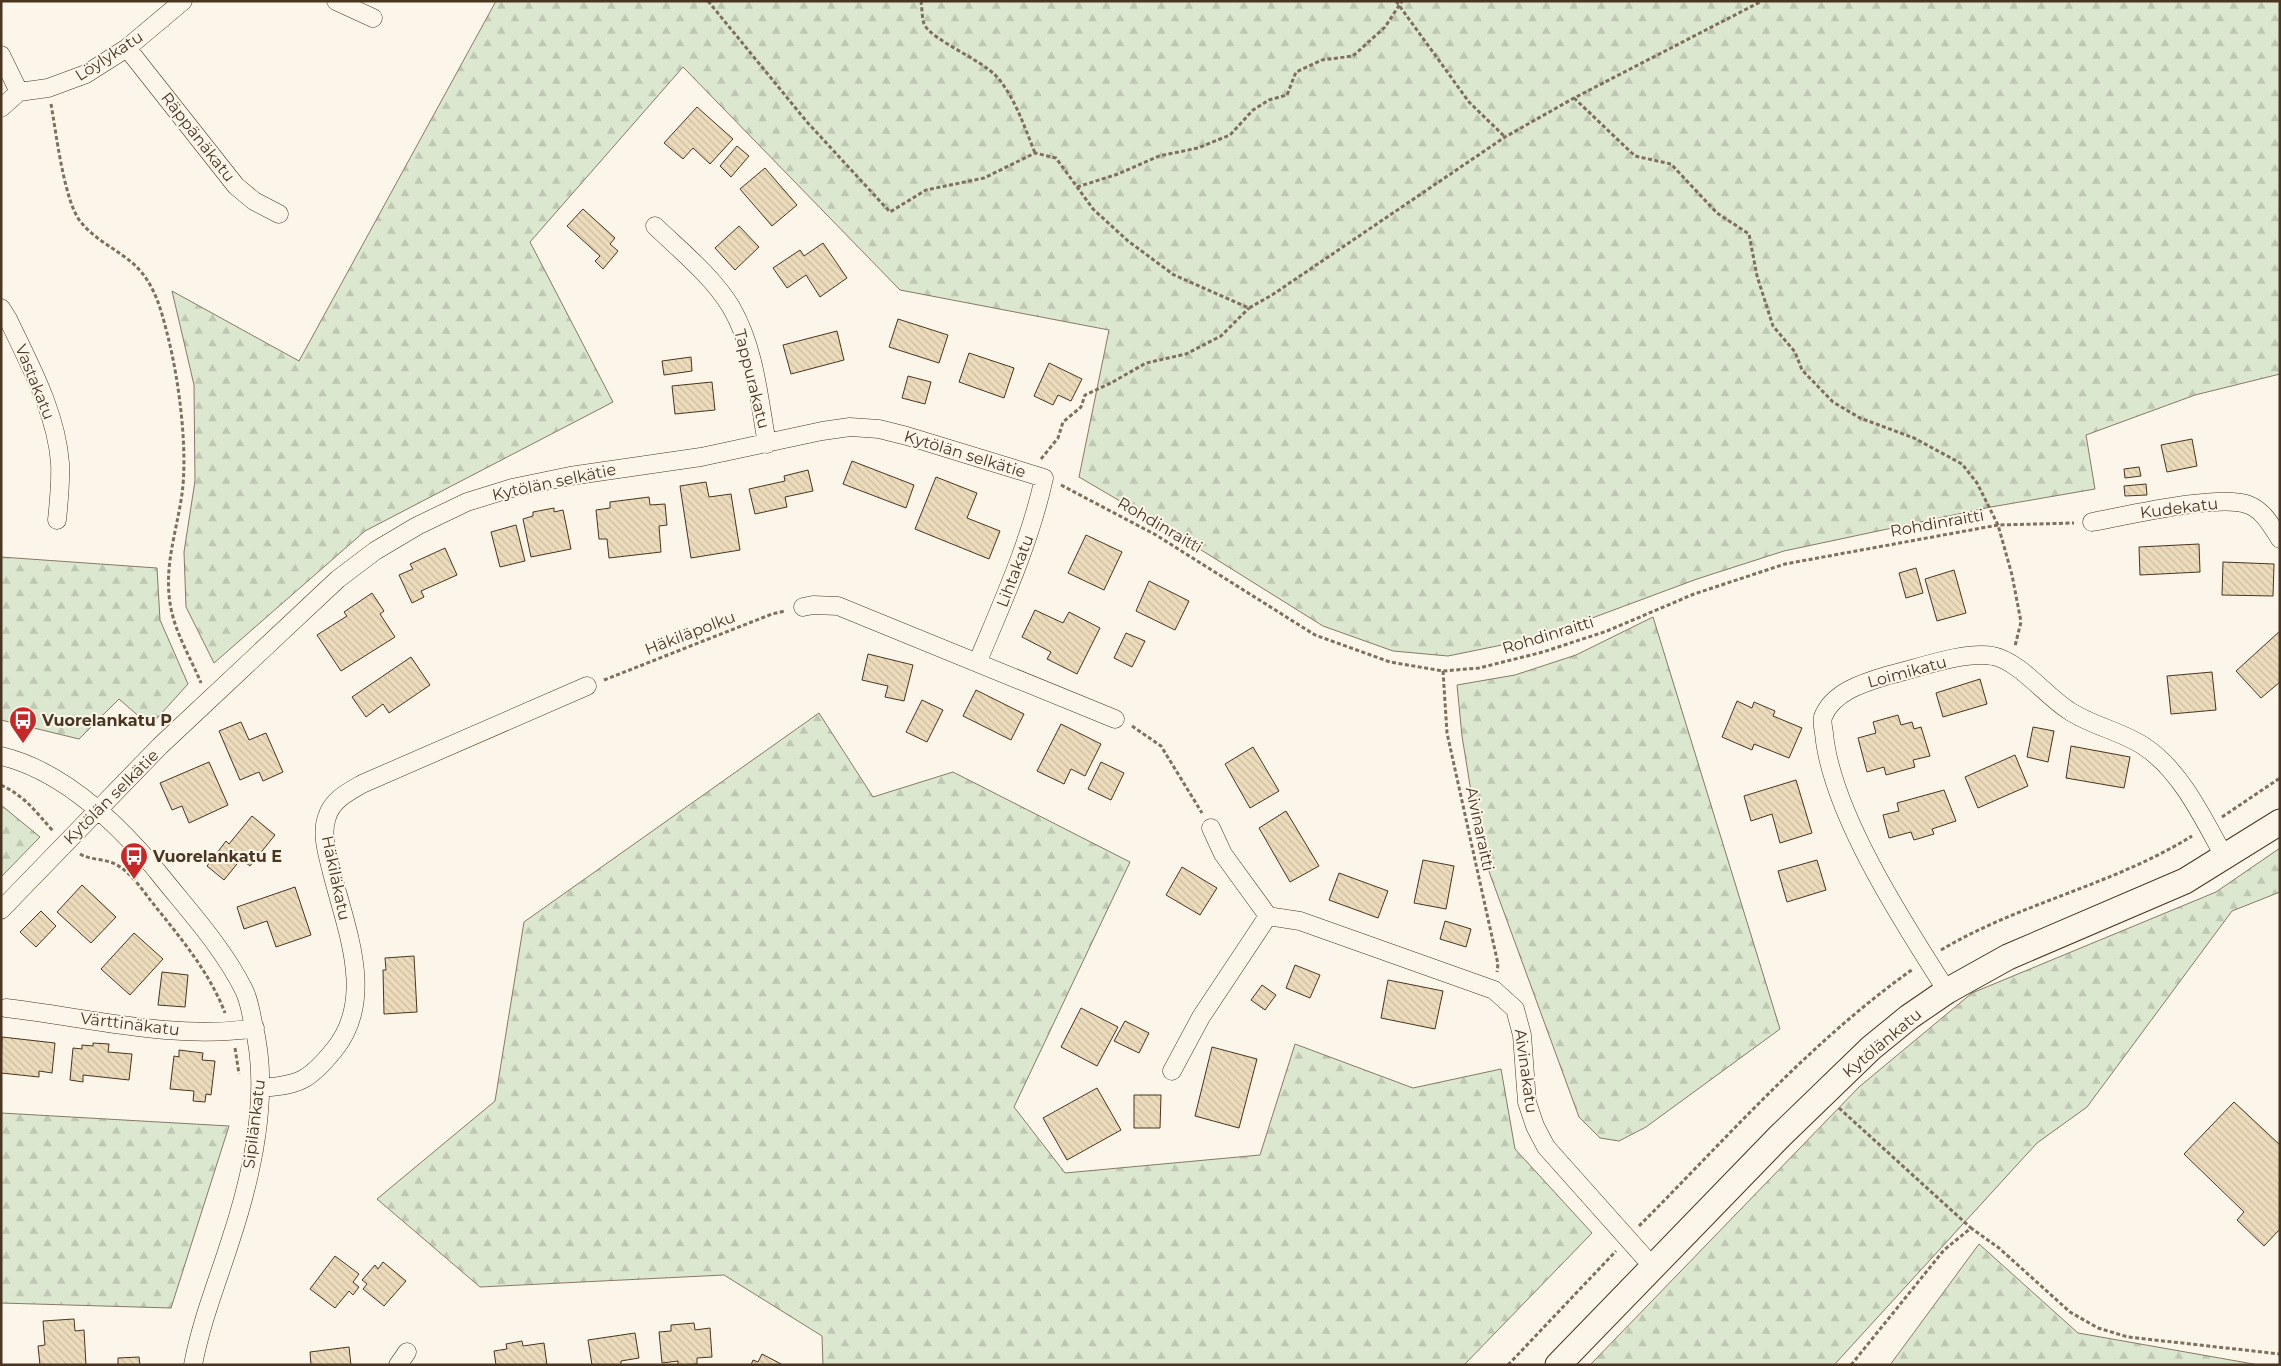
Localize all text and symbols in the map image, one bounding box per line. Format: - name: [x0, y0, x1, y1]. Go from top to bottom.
- street label: Löylykatu: [72, 27, 146, 85]
- street label: Räppänäkatu: [157, 88, 239, 186]
- street label: Tappurakatu: [730, 327, 774, 431]
- street label: Vastakatu: [11, 342, 59, 422]
- street label: Kytölän selkätie: [902, 426, 1028, 482]
- street label: Kytölän selkätie: [490, 460, 618, 504]
- street label: Rohdinraitti: [1114, 493, 1206, 557]
- street label: Kudekatu: [2139, 494, 2219, 522]
- street label: Rohdinraitti: [1889, 505, 1985, 541]
- street label: Lihtakatu: [992, 532, 1038, 610]
- street label: Häkiläpolku: [642, 607, 738, 659]
- street label: Rohdinraitti: [1500, 612, 1596, 658]
- street label: Loimikatu: [1865, 652, 1949, 692]
- bus stop icon: Vuorelankatu P: [8, 705, 38, 744]
- place label: Vuorelankatu P: [41, 711, 172, 730]
- street label: Kytölän selkätie: [60, 746, 162, 848]
- street label: Aivinaraitti: [1462, 785, 1498, 873]
- street label: Häkiläkatu: [318, 834, 354, 922]
- bus stop icon: Vuorelankatu E: [119, 841, 149, 880]
- place label: Vuorelankatu E: [152, 847, 282, 866]
- street label: Kytölänkatu: [1839, 1005, 1925, 1081]
- street label: Värttinäkatu: [79, 1008, 181, 1040]
- street label: Aivinakatu: [1511, 1028, 1541, 1114]
- street label: Sipilänkatu: [239, 1078, 269, 1170]

